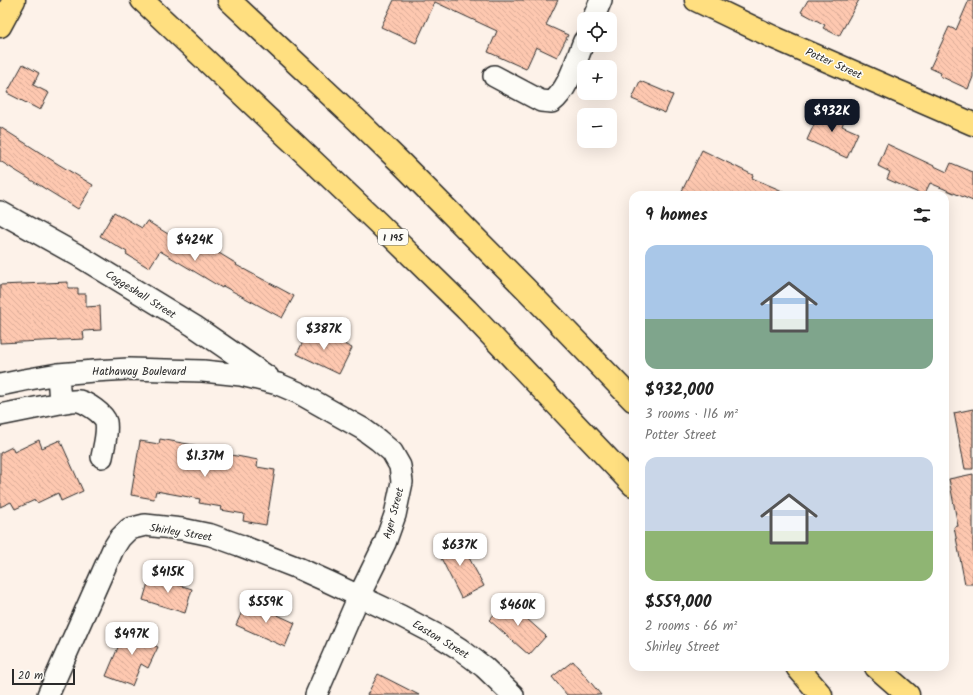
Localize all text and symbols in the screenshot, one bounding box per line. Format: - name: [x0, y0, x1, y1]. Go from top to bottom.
- map controls: [577, 12, 617, 148]
- button: locate: [577, 12, 617, 52]
- street label: Potter Street: [802, 43, 866, 85]
- button: +: [577, 60, 617, 100]
- pin: $932K: [804, 99, 860, 133]
- text: $932K: [814, 101, 850, 122]
- button: −: [577, 108, 617, 148]
- text: 9 homes: [645, 202, 708, 229]
- icon: filters: [911, 204, 933, 226]
- pin: $424K: [167, 228, 223, 262]
- road number: I 195: [378, 229, 408, 245]
- text: $424K: [176, 230, 214, 251]
- street label: Coggeshall Street: [102, 266, 180, 324]
- icon: home: [753, 271, 825, 343]
- pin: $387K: [296, 317, 352, 351]
- text: $387K: [306, 319, 342, 340]
- street label: Hathaway Boulevard: [92, 363, 186, 381]
- text: $932,000: [645, 377, 714, 404]
- text: 3 rooms · 116 m²: [645, 404, 738, 425]
- text: Potter Street: [645, 425, 716, 446]
- pin: $1.37M: [172, 444, 238, 478]
- text: $1.37M: [186, 446, 224, 467]
- icon: home: [753, 483, 825, 555]
- street label: Ayer Street: [378, 485, 410, 541]
- street label: Shirley Street: [148, 519, 214, 547]
- pin: $637K: [432, 533, 488, 567]
- text: $637K: [442, 535, 478, 556]
- pin: $415K: [140, 560, 196, 594]
- text: $415K: [151, 562, 185, 583]
- text: $559,000: [645, 589, 712, 616]
- pin: $559K: [238, 590, 294, 624]
- text: $559K: [248, 592, 284, 613]
- pin: $460K: [490, 593, 546, 627]
- text: $460K: [500, 595, 536, 616]
- street label: Easton Street: [409, 616, 473, 664]
- text: 2 rooms · 66 m²: [645, 616, 737, 637]
- pin: $497K: [104, 622, 160, 656]
- text: $497K: [114, 624, 150, 645]
- text: Shirley Street: [645, 637, 720, 658]
- scale bar: [12, 667, 75, 686]
- text: 20 m: [18, 667, 43, 685]

